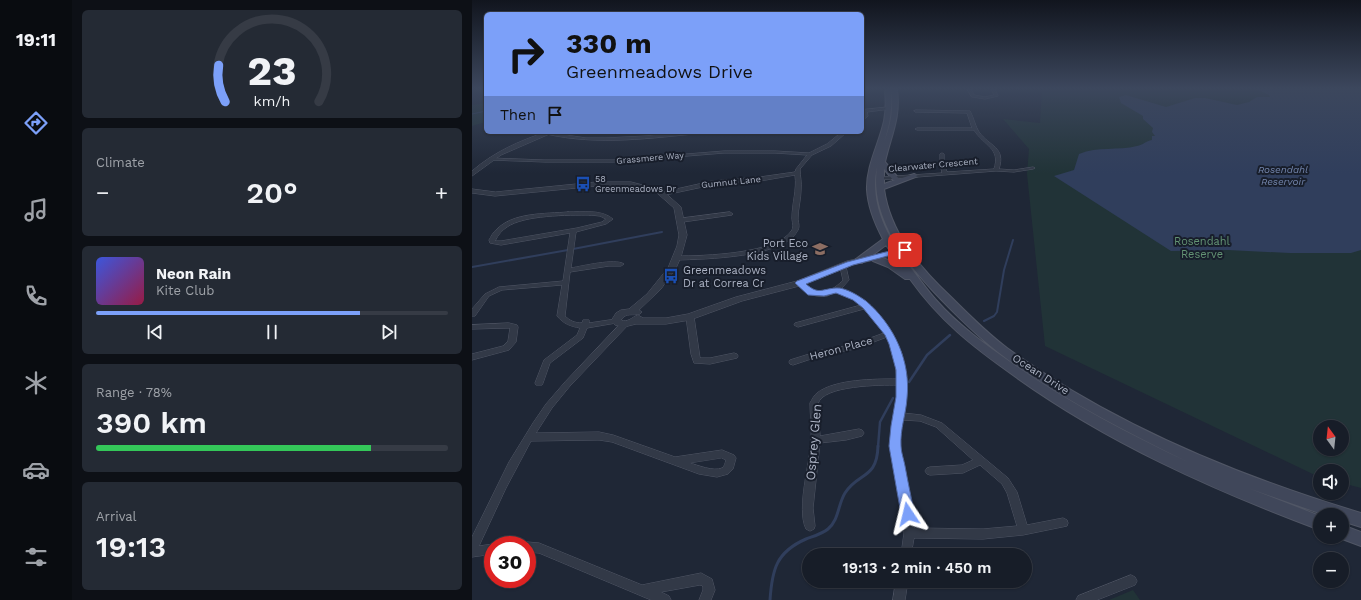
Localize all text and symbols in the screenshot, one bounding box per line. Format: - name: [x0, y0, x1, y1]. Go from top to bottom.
- text: 330 m: [566, 27, 652, 60]
- icon: right: [500, 28, 552, 80]
- text: 19:11: [16, 29, 56, 50]
- text: 23: [247, 46, 297, 95]
- text: Greenmeadows Drive: [566, 61, 753, 82]
- text: km/h: [254, 93, 290, 109]
- icon: arrive: [544, 104, 566, 126]
- text: Then: [500, 106, 536, 124]
- icon: directions: [22, 109, 50, 137]
- street label: Grassmere Way: [616, 150, 685, 166]
- text: Climate: [96, 155, 145, 170]
- street label: Clearwater Crescent: [888, 156, 978, 174]
- water label: Rosendahl Reservoir: [1258, 164, 1308, 187]
- place label: 58 Greenmeadows Dr: [595, 174, 676, 194]
- street label: Gumnut Lane: [701, 174, 761, 190]
- text: 20°: [246, 175, 298, 210]
- bus stop icon: 58 Greenmeadows Dr: [574, 175, 592, 193]
- text: −: [96, 180, 109, 205]
- text: +: [435, 180, 448, 205]
- icon: music: [22, 196, 50, 224]
- pin: [888, 233, 922, 267]
- park label: Rosendahl Reserve: [1174, 235, 1231, 261]
- place label: Port Eco Kids Village: [747, 237, 808, 263]
- icon: arrive: [894, 239, 916, 261]
- school or university icon: Port Eco Kids Village: [811, 240, 829, 258]
- place label: Greenmeadows Dr at Correa Cr: [683, 264, 766, 290]
- text: Neon Rain: [156, 265, 231, 283]
- bus stop icon: Greenmeadows Dr at Correa Cr: [662, 267, 680, 285]
- icon: phone: [22, 282, 50, 310]
- text: Kite Club: [156, 283, 214, 298]
- icon: previous: [144, 321, 166, 343]
- icon: pause: [261, 321, 283, 343]
- icon: next: [378, 321, 400, 343]
- street label: Heron Place: [808, 334, 874, 363]
- street label: Ocean Drive: [1010, 351, 1071, 398]
- icon: climate: [22, 369, 50, 397]
- text: Range · 78%: [96, 385, 172, 400]
- street label: Osprey Glen: [803, 403, 824, 481]
- text: 390 km: [96, 405, 207, 440]
- north arrow: [1313, 420, 1349, 456]
- map controls: [1313, 420, 1349, 588]
- icon: car: [22, 456, 50, 484]
- button: sound: [1313, 464, 1349, 500]
- position arrow: [887, 493, 929, 535]
- button: +: [1313, 508, 1349, 544]
- text: Arrival: [96, 509, 137, 524]
- text: 19:13: [96, 529, 166, 564]
- speed limit sign: 30: [484, 536, 536, 588]
- icon: filters: [22, 543, 50, 571]
- button: −: [1313, 552, 1349, 588]
- text: 19:13 · 2 min · 450 m: [843, 559, 991, 577]

